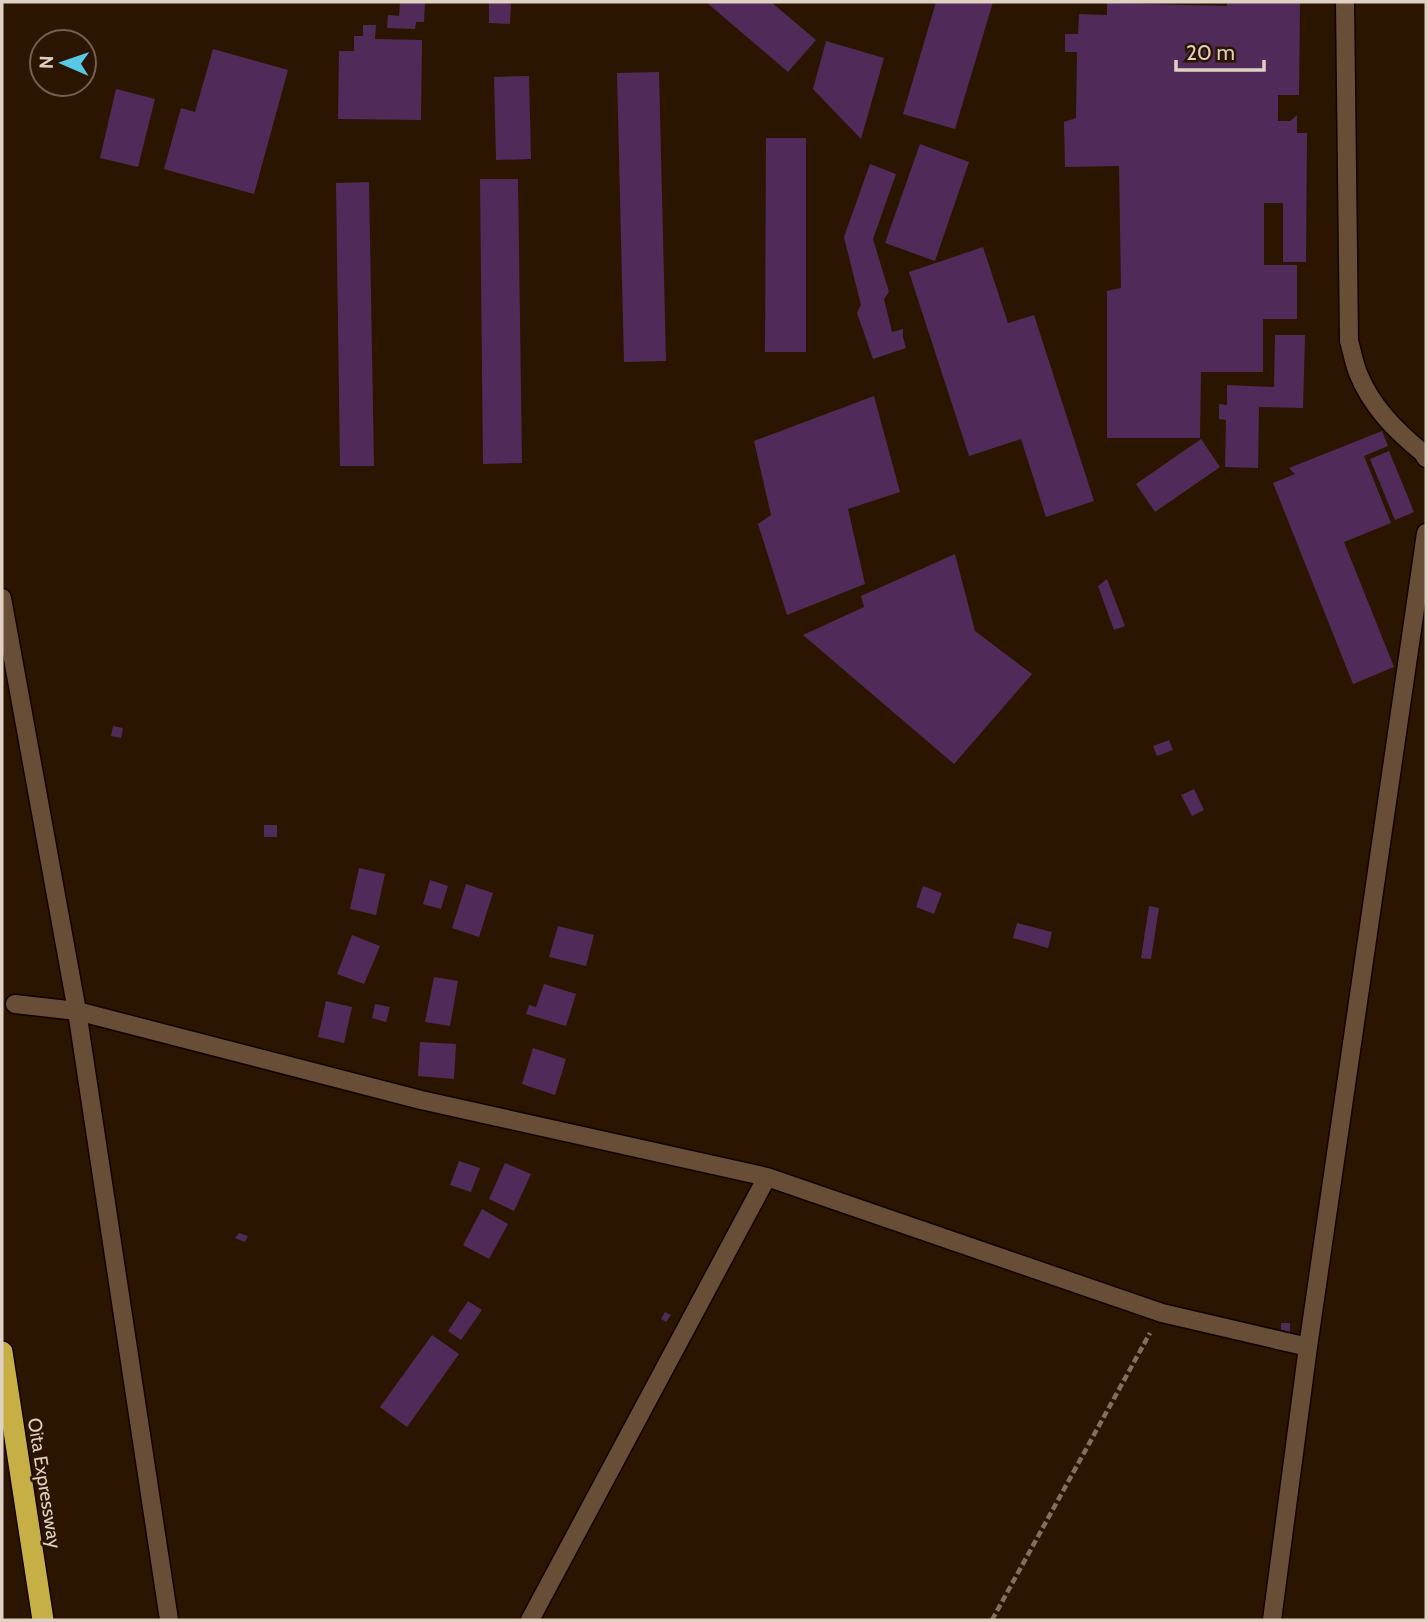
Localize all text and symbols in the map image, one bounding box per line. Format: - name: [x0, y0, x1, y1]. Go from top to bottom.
- north arrow: [28, 28, 98, 98]
- scale bar: [1176, 28, 1264, 72]
- text: 20 m: [1186, 40, 1235, 65]
- text: N: [35, 55, 58, 70]
- street label: Oita Expressway: [23, 1416, 66, 1550]

